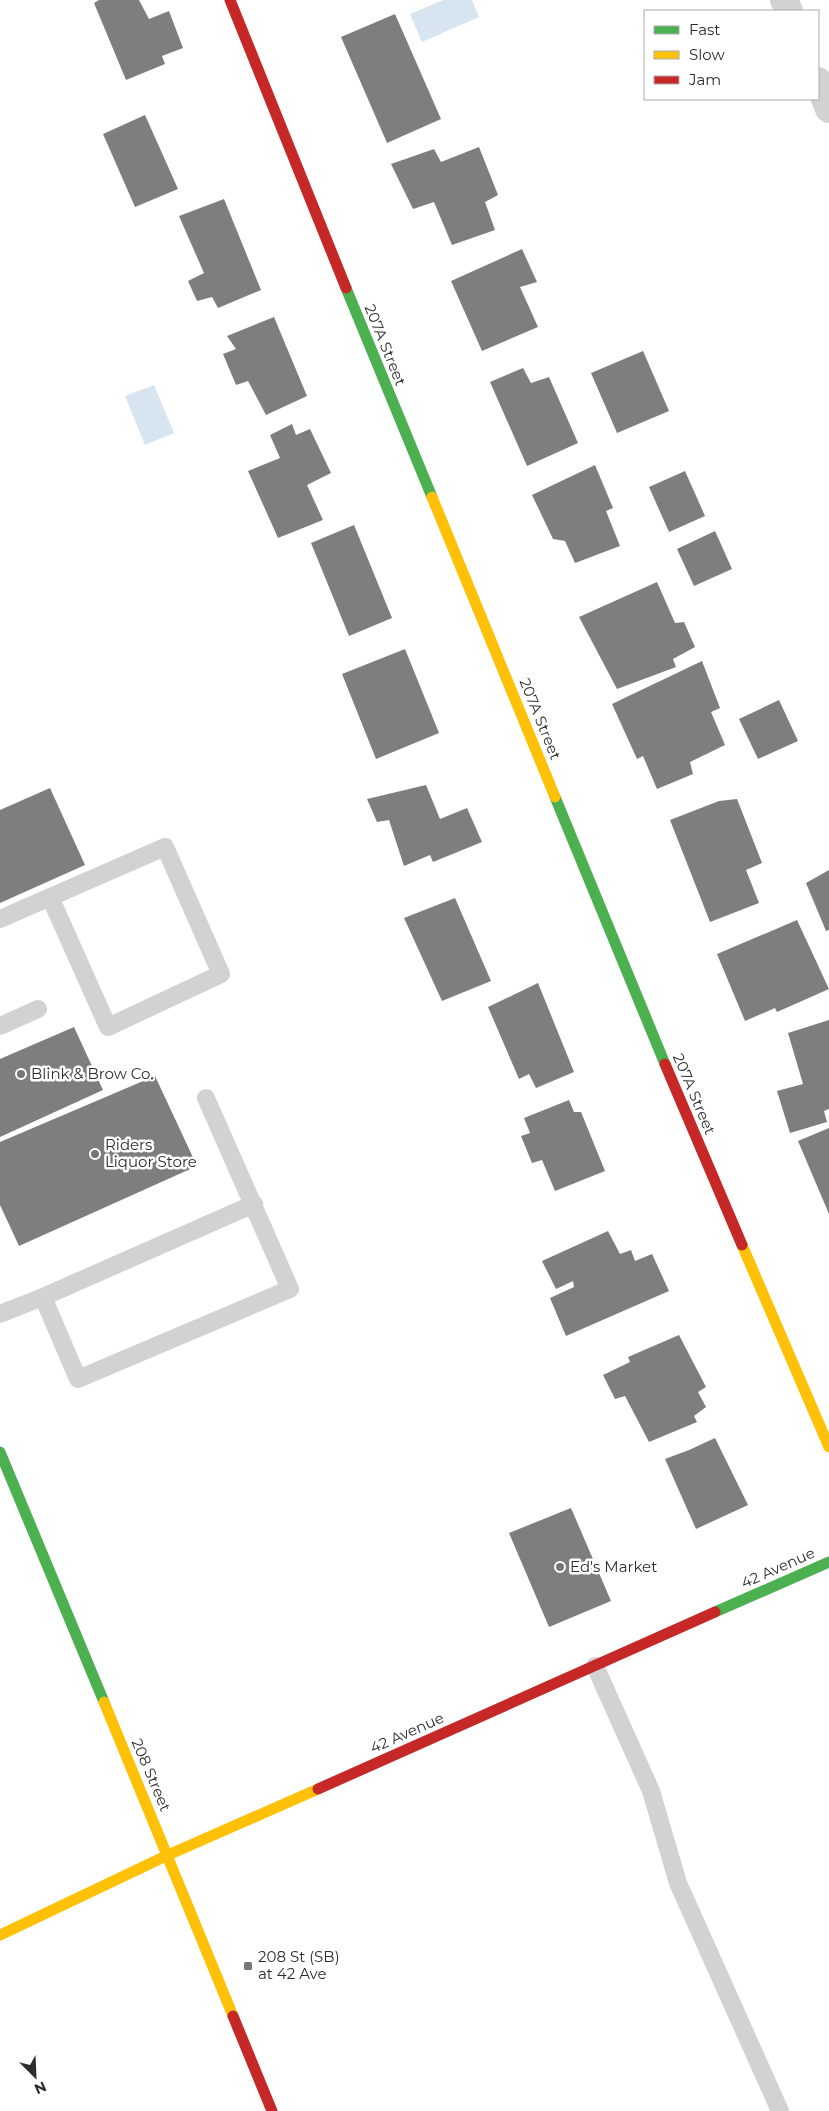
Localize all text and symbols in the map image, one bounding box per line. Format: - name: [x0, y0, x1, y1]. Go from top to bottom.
- legend: [644, 10, 819, 100]
- text: Fast: [689, 20, 720, 39]
- text: Slow: [689, 45, 725, 64]
- text: Jam: [688, 70, 721, 89]
- street label: 207A Street: [361, 301, 410, 388]
- street label: 207A Street: [516, 675, 565, 762]
- street label: 207A Street: [669, 1050, 720, 1137]
- place label: Blink & Brow Co.: [31, 1064, 153, 1083]
- marker: Blink & Brow Co.: [15, 1068, 27, 1080]
- place label: Riders Liquor Store: [105, 1135, 197, 1171]
- marker: Riders Liquor Store: [89, 1148, 101, 1160]
- street label: 42 Avenue: [738, 1543, 818, 1592]
- place label: Ed's Market: [570, 1557, 657, 1576]
- marker: Ed's Market: [554, 1561, 566, 1573]
- street label: 42 Avenue: [367, 1708, 447, 1757]
- street label: 208 Street: [128, 1736, 175, 1814]
- place label: 208 St (SB) at 42 Ave: [258, 1947, 340, 1983]
- marker: 208 St (SB) at 42 Ave: [242, 1960, 254, 1972]
- north arrow: [10, 2051, 60, 2101]
- text: N: [31, 2077, 49, 2098]

